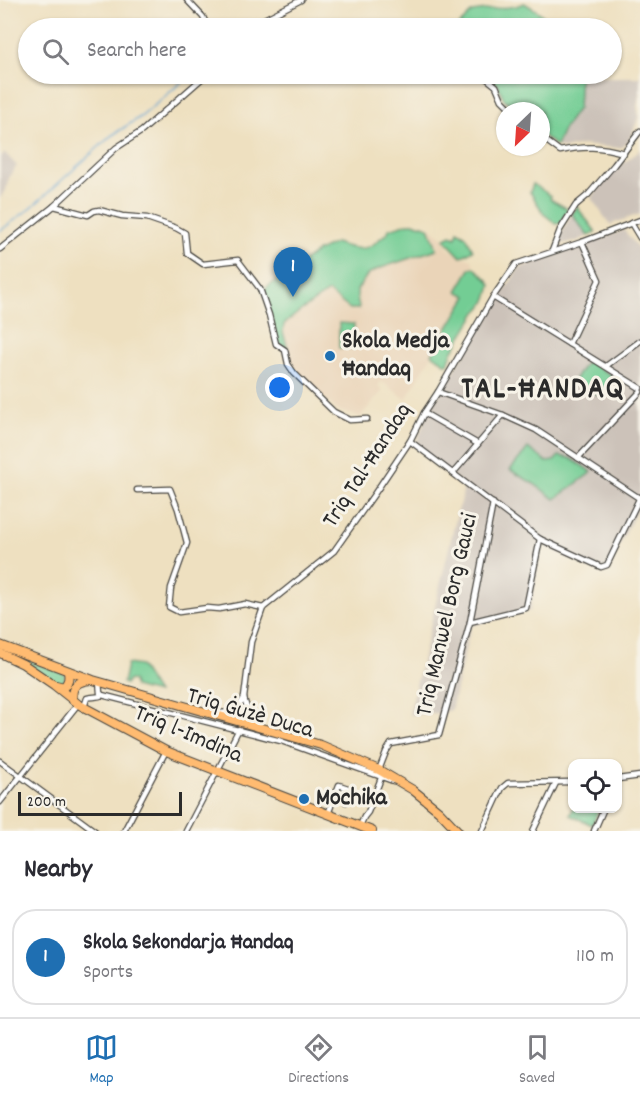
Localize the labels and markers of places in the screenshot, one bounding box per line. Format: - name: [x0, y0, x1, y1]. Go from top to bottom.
- pin: 1: [274, 248, 312, 297]
- place label: Skola Medja Ħandaq: [342, 325, 450, 387]
- marker: Skola Medja Ħandaq: [323, 349, 337, 363]
- place label: Mochika: [316, 782, 388, 816]
- marker: Mochika: [297, 792, 311, 806]

